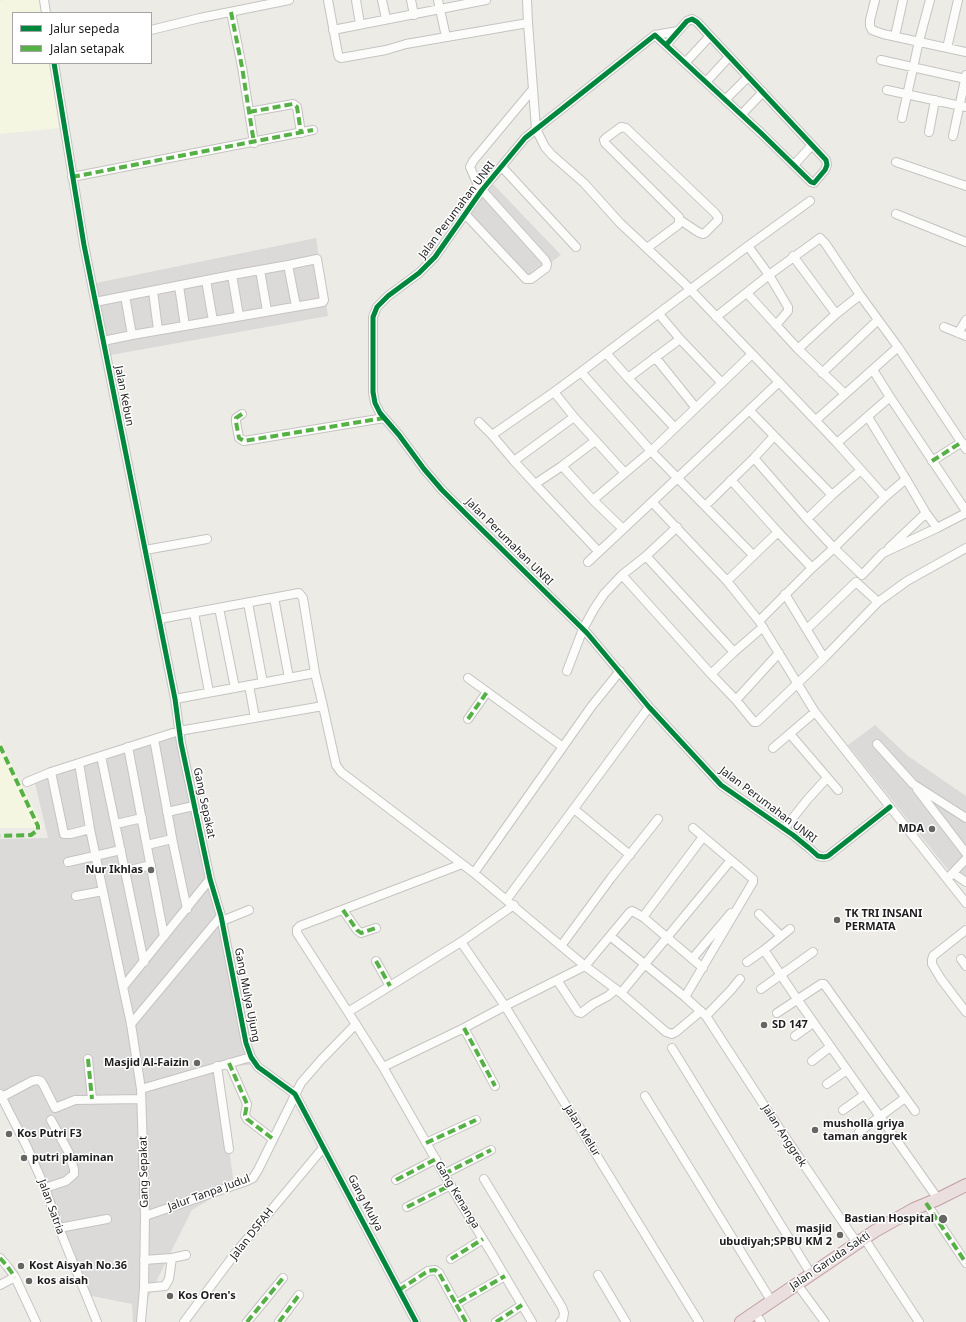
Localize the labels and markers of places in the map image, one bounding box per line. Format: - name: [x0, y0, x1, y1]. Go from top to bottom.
- place label: MDA: [898, 822, 924, 836]
- marker: MDA: [927, 824, 937, 834]
- place label: Nur Ikhlas: [85, 863, 143, 877]
- marker: Nur Ikhlas: [146, 865, 156, 875]
- place label: TK TRI INSANI PERMATA: [845, 907, 922, 933]
- marker: TK TRI INSANI PERMATA: [832, 915, 842, 925]
- place label: SD 147: [772, 1018, 808, 1032]
- marker: SD 147: [759, 1020, 769, 1030]
- place label: Masjid Al-Faizin: [104, 1056, 189, 1070]
- marker: Masjid Al-Faizin: [192, 1058, 202, 1068]
- place label: musholla griya taman anggrek: [823, 1117, 907, 1143]
- marker: musholla griya taman anggrek: [810, 1125, 820, 1135]
- place label: Kos Putri F3: [17, 1127, 82, 1141]
- marker: Kos Putri F3: [4, 1129, 14, 1139]
- place label: putri plaminan: [32, 1151, 114, 1165]
- marker: putri plaminan: [19, 1153, 29, 1163]
- place label: Bastian Hospital: [844, 1212, 934, 1226]
- marker: Bastian Hospital: [937, 1213, 949, 1225]
- place label: masjid ubudiyah;SPBU KM 2: [719, 1222, 832, 1248]
- marker: masjid ubudiyah;SPBU KM 2: [835, 1230, 845, 1240]
- place label: Kost Aisyah No.36: [29, 1259, 127, 1273]
- marker: Kost Aisyah No.36: [16, 1261, 26, 1271]
- place label: kos aisah: [37, 1274, 88, 1288]
- marker: kos aisah: [24, 1276, 34, 1286]
- place label: Kos Oren's: [178, 1289, 236, 1303]
- marker: Kos Oren's: [165, 1291, 175, 1301]

